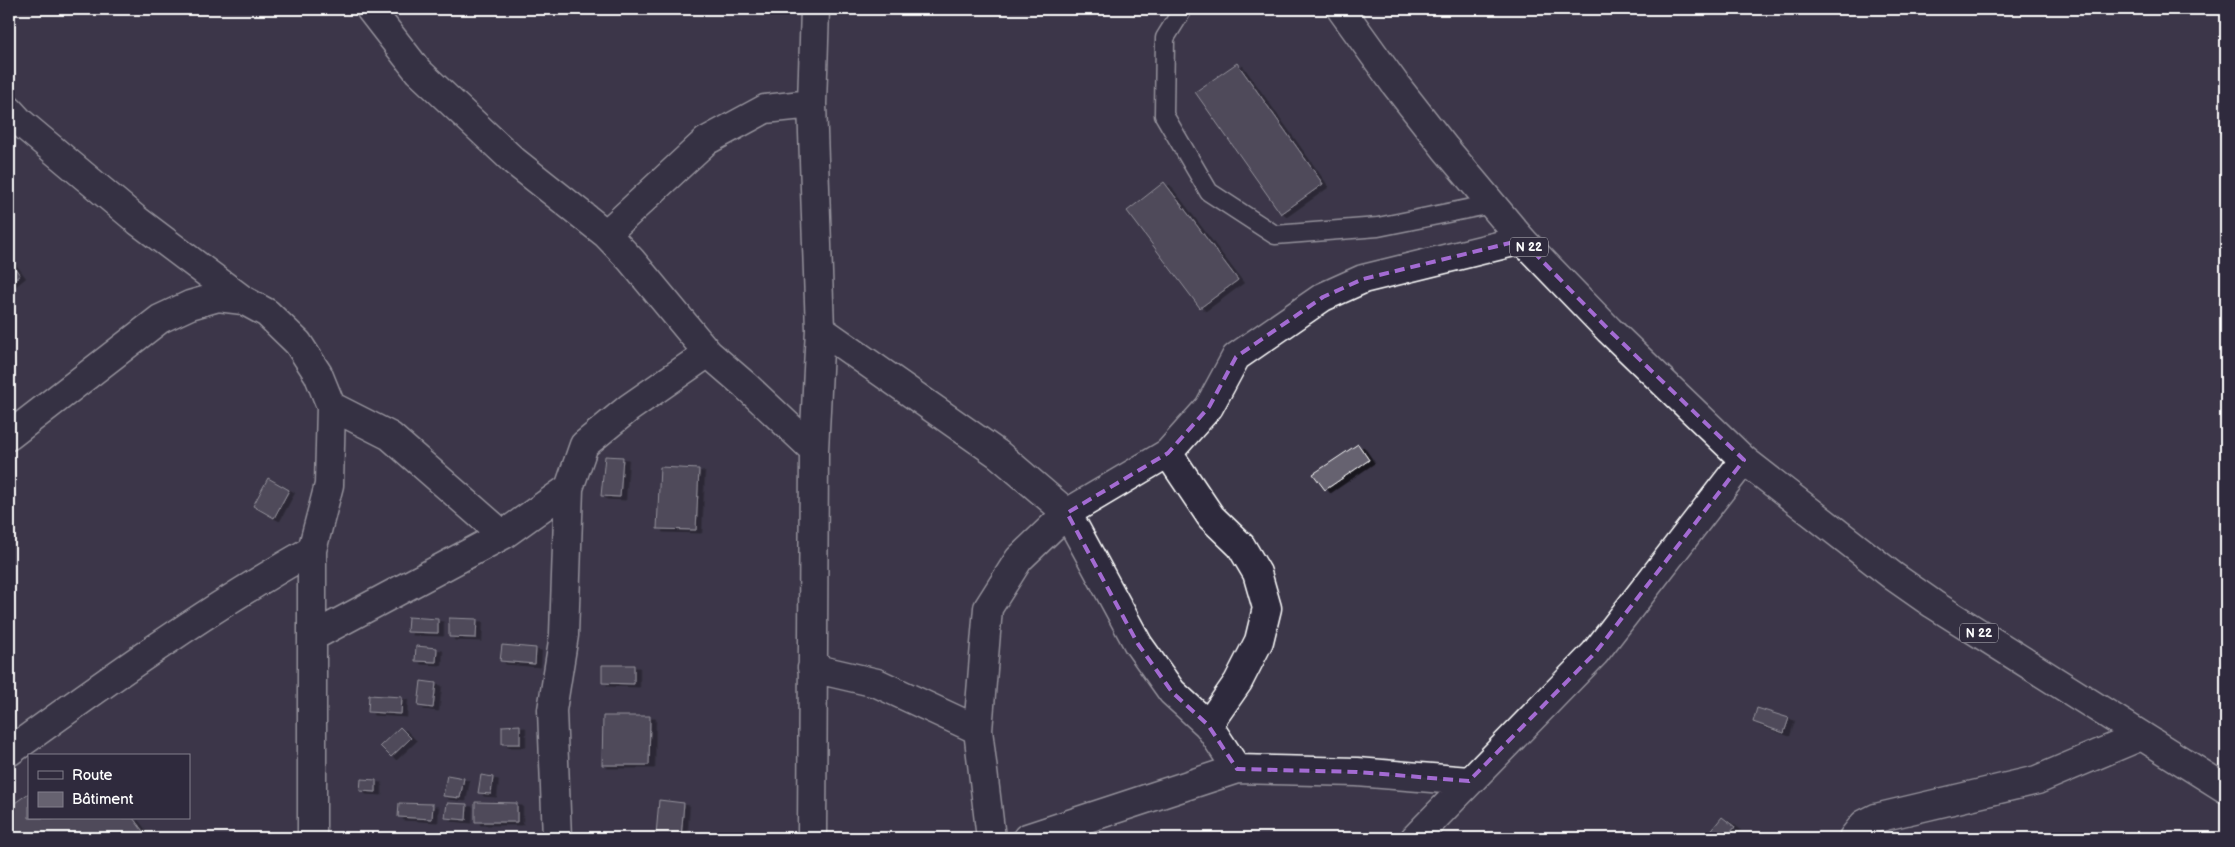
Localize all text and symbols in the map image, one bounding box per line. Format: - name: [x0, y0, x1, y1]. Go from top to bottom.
- road number: N 22: [1510, 238, 1548, 256]
- road number: N 22: [1960, 624, 1998, 642]
- legend: [28, 754, 190, 820]
- text: Route: [72, 766, 113, 785]
- text: Bâtiment: [72, 790, 134, 809]

